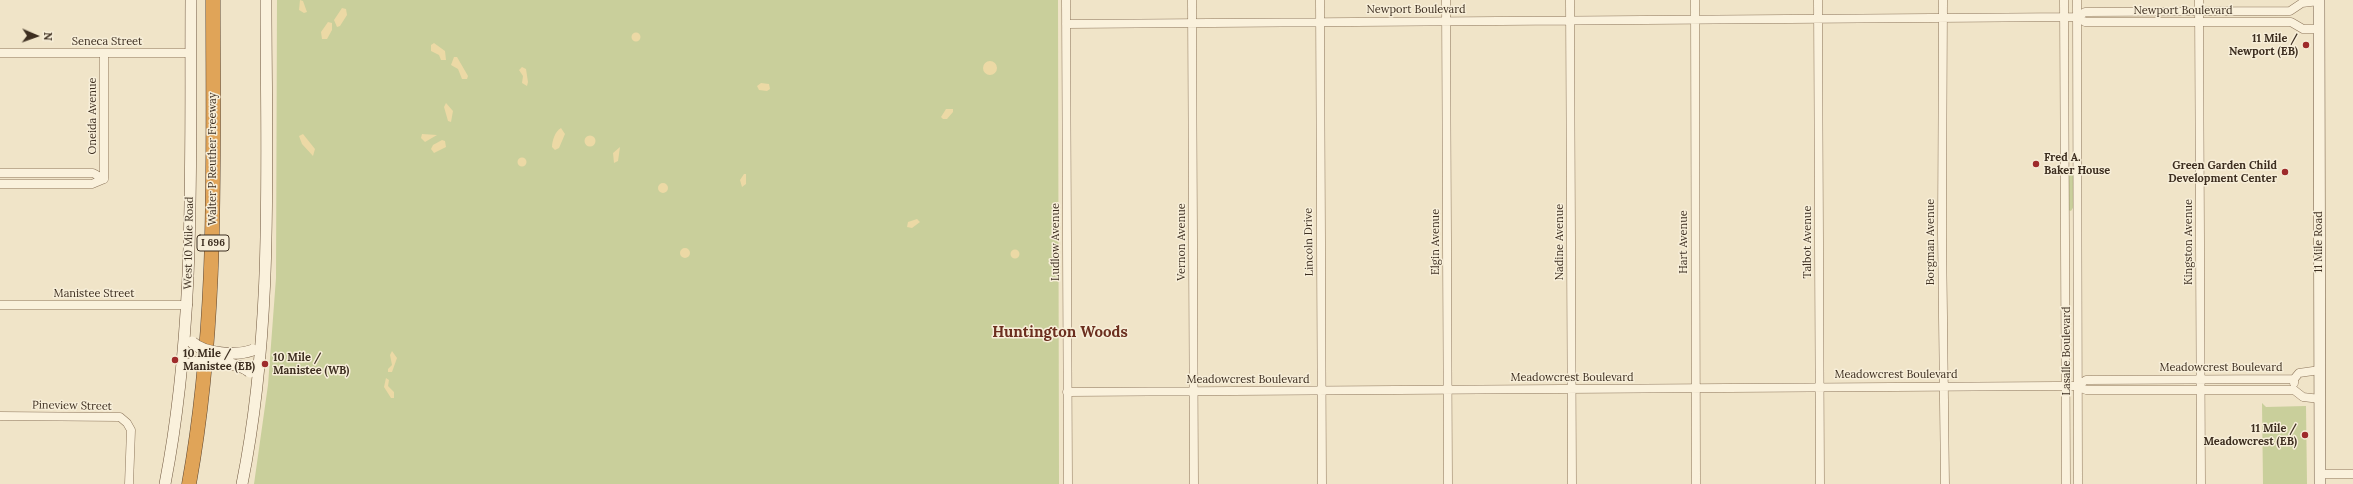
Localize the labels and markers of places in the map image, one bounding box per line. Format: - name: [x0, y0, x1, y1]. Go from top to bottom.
- place label: 11 Mile / Newport (EB): [2229, 32, 2298, 58]
- marker: 11 Mile / Newport (EB): [2301, 40, 2311, 50]
- place label: Fred A. Baker House: [2044, 151, 2110, 177]
- marker: Fred A. Baker House: [2031, 159, 2041, 169]
- place label: Green Garden Child Development Center: [2168, 159, 2277, 185]
- marker: Green Garden Child Development Center: [2280, 167, 2290, 177]
- place label: 10 Mile / Manistee (EB): [183, 347, 255, 373]
- place label: 10 Mile / Manistee (WB): [273, 351, 349, 377]
- marker: 10 Mile / Manistee (EB): [170, 355, 180, 365]
- marker: 10 Mile / Manistee (WB): [260, 359, 270, 369]
- place label: 11 Mile / Meadowcrest (EB): [2203, 422, 2297, 448]
- marker: 11 Mile / Meadowcrest (EB): [2300, 430, 2310, 440]

